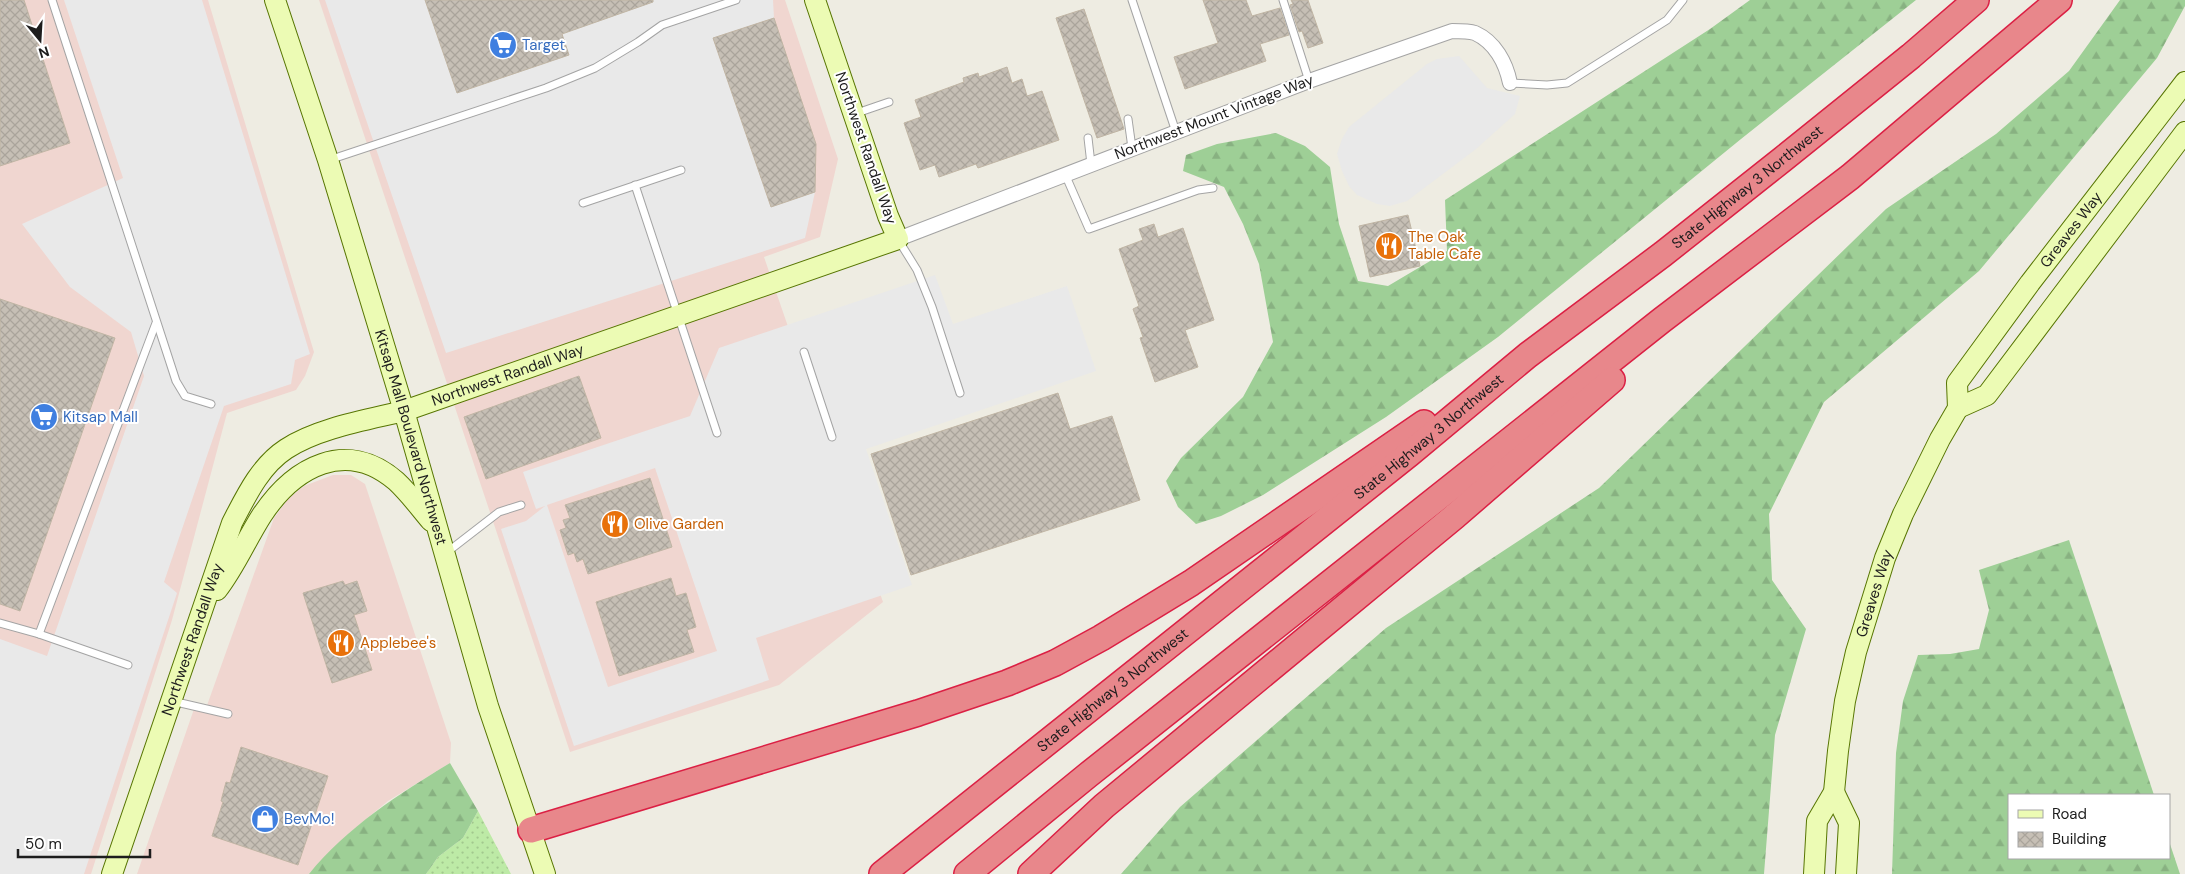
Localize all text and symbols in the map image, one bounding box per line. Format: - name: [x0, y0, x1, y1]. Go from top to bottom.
- north arrow: [15, 15, 65, 65]
- supermarket icon: Target: [488, 30, 518, 60]
- place label: Target: [522, 35, 565, 55]
- text: N: [36, 42, 52, 63]
- street label: Northwest Randall Way: [831, 69, 902, 227]
- street label: Northwest Mount Vintage Way: [1112, 70, 1317, 164]
- street label: State Highway 3 Northwest: [1668, 121, 1827, 253]
- street label: Greaves Way: [2035, 187, 2107, 272]
- place label: The Oak Table Cafe: [1408, 227, 1481, 264]
- restaurant icon: The Oak Table Cafe: [1374, 231, 1404, 261]
- street label: Kitsap Mall Boulevard Northwest: [370, 327, 452, 548]
- street label: Northwest Randall Way: [429, 339, 587, 411]
- street label: State Highway 3 Northwest: [1350, 369, 1508, 504]
- supermarket icon: Kitsap Mall: [29, 402, 59, 432]
- place label: Kitsap Mall: [63, 407, 138, 427]
- restaurant icon: Olive Garden: [600, 509, 630, 539]
- place label: Olive Garden: [634, 514, 724, 534]
- street label: Greaves Way: [1851, 546, 1898, 640]
- street label: Northwest Randall Way: [157, 560, 228, 718]
- street label: State Highway 3 Northwest: [1033, 624, 1193, 757]
- restaurant icon: Applebee's: [326, 628, 356, 658]
- place label: Applebee's: [360, 633, 436, 653]
- legend: [2008, 794, 2170, 859]
- shop icon: BevMo!: [250, 804, 280, 834]
- text: Road: [2052, 804, 2087, 824]
- place label: BevMo!: [284, 809, 334, 829]
- scale bar: [18, 826, 150, 858]
- text: Building: [2052, 829, 2107, 849]
- text: 50 m: [25, 834, 62, 854]

